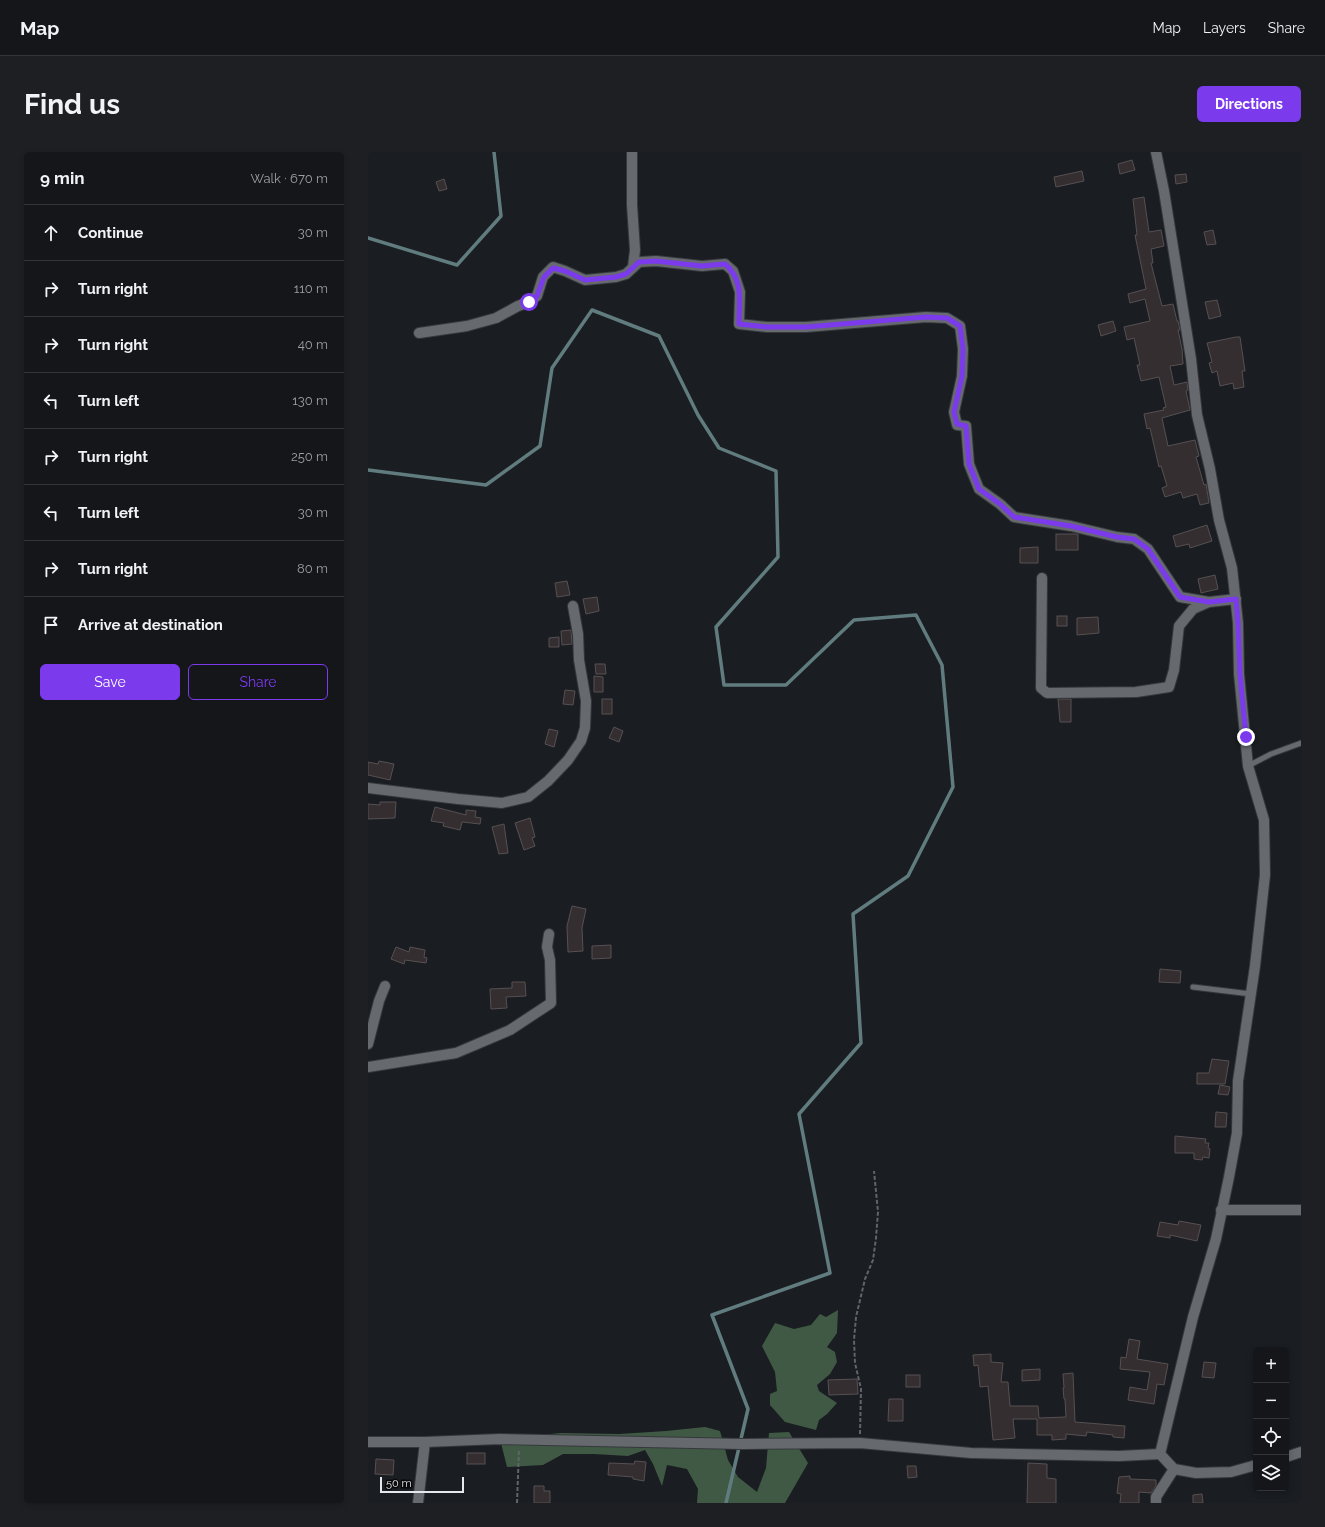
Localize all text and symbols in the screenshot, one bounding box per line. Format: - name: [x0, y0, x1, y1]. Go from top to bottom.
- text: Map: [20, 17, 59, 39]
- text: Map: [1153, 20, 1181, 36]
- text: Layers: [1203, 20, 1246, 36]
- text: Share: [1268, 20, 1305, 36]
- button: Directions: [1197, 86, 1301, 122]
- text: Find us: [24, 88, 120, 121]
- text: 9 min: [40, 168, 85, 188]
- text: Walk · 670 m: [251, 171, 328, 186]
- icon: ahead: [40, 222, 62, 244]
- text: Continue: [78, 224, 143, 242]
- text: 30 m: [298, 225, 328, 240]
- icon: right: [40, 278, 62, 300]
- text: Turn right: [78, 280, 148, 298]
- text: 110 m: [294, 281, 328, 296]
- route start: [520, 293, 538, 311]
- icon: right: [40, 334, 62, 356]
- text: Turn right: [78, 336, 148, 354]
- text: 40 m: [298, 337, 328, 352]
- icon: left: [40, 390, 62, 412]
- text: Turn left: [78, 392, 139, 410]
- text: 130 m: [292, 393, 328, 408]
- icon: right: [40, 446, 62, 468]
- text: Turn right: [78, 448, 148, 466]
- text: 250 m: [291, 449, 328, 464]
- icon: left: [40, 502, 62, 524]
- text: Turn left: [78, 504, 139, 522]
- text: 30 m: [298, 505, 328, 520]
- icon: right: [40, 558, 62, 580]
- text: Turn right: [78, 560, 148, 578]
- text: 80 m: [297, 561, 328, 576]
- icon: arrive: [40, 614, 62, 636]
- text: Arrive at destination: [78, 616, 223, 634]
- button: Save: [40, 664, 180, 700]
- button: Share: [188, 664, 328, 700]
- route end: [1237, 728, 1255, 746]
- map controls: [1253, 1347, 1289, 1491]
- button: +: [1253, 1347, 1289, 1383]
- button: −: [1253, 1383, 1289, 1419]
- button: locate: [1253, 1419, 1289, 1455]
- button: layers: [1253, 1455, 1289, 1491]
- scale bar: [380, 1475, 464, 1494]
- text: 50 m: [386, 1477, 412, 1490]

